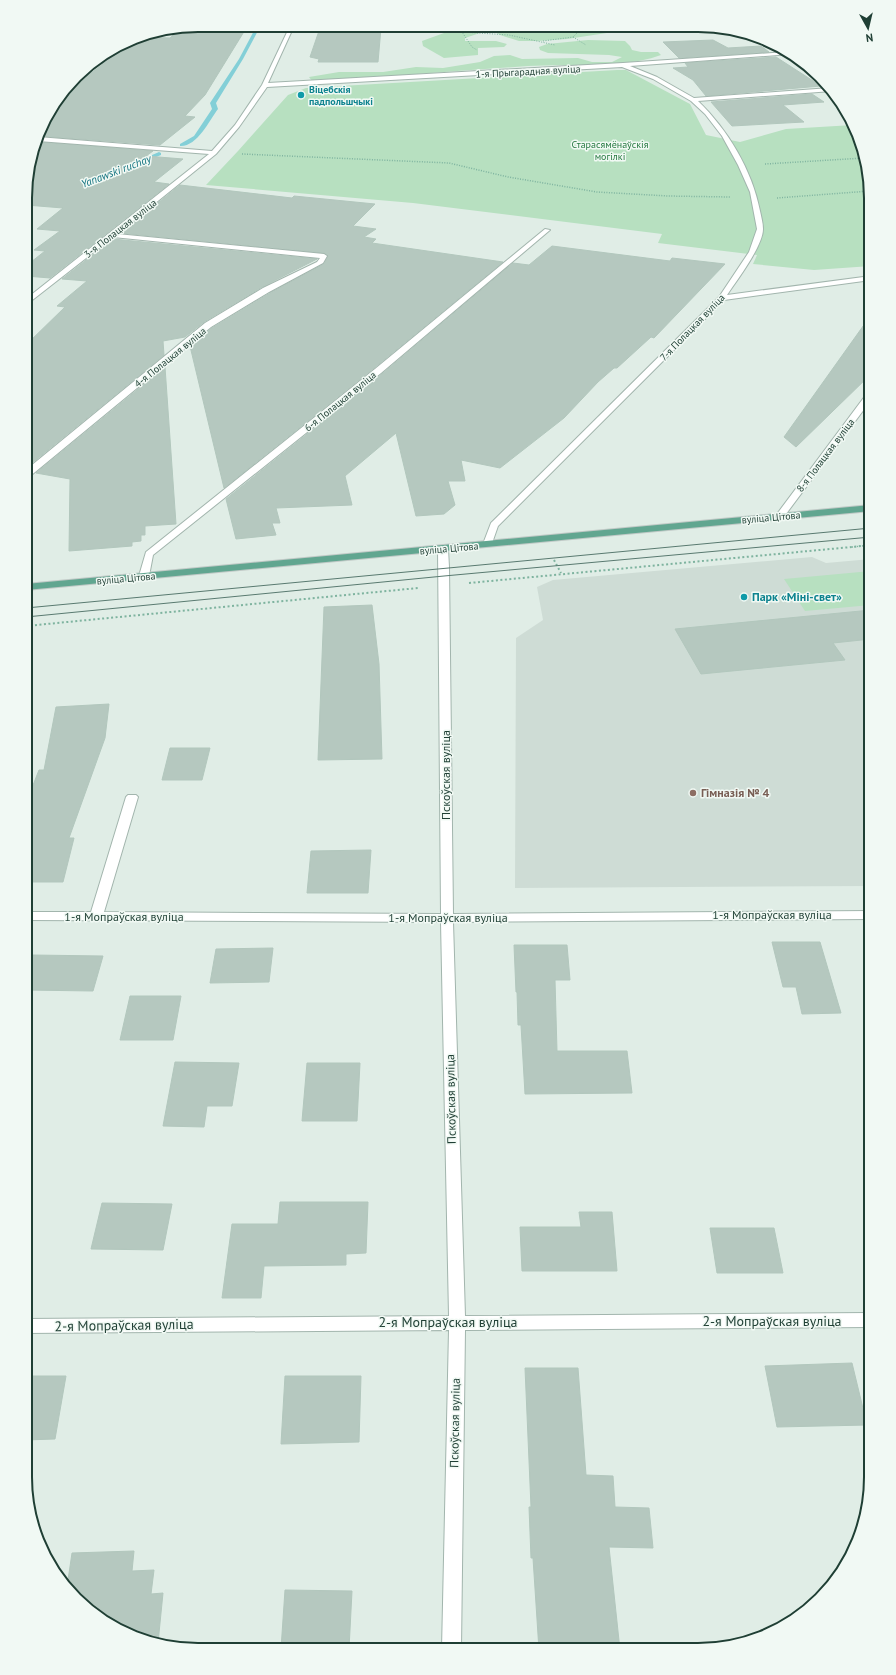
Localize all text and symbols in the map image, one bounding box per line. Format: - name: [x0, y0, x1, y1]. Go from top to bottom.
- north arrow: [848, 8, 888, 48]
- text: N: [865, 30, 874, 45]
- street label: 1-я Прыгарадная вуліца: [475, 62, 581, 81]
- place label: Віцебскія падпольшчыкі: [309, 83, 373, 108]
- marker: Віцебскія падпольшчыкі: [296, 90, 306, 100]
- park label: Старасямёнаўскія могілкі: [572, 138, 649, 163]
- water label: Yanawski ruchay: [79, 151, 154, 191]
- street label: 3-я Полацкая вуліца: [81, 196, 159, 261]
- street label: 7-я Полацкая вуліца: [657, 291, 728, 364]
- street label: 4-я Полацкая вуліца: [132, 324, 209, 390]
- street label: 6-я Полацкая вуліца: [302, 368, 379, 434]
- street label: 8-я Полацкая вуліца: [794, 416, 857, 495]
- street label: вуліца Цітова: [741, 508, 801, 527]
- street label: вуліца Цітова: [419, 539, 479, 558]
- street label: вуліца Цітова: [96, 569, 156, 588]
- place label: Парк «Міні-свет»: [752, 589, 842, 604]
- marker: Парк «Міні-свет»: [739, 592, 749, 602]
- street label: Пскоўская вуліца: [438, 730, 453, 820]
- place label: Гімназія № 4: [701, 785, 770, 800]
- marker: Гімназія № 4: [688, 788, 698, 798]
- street label: 1-я Мопраўская вуліца: [712, 907, 832, 922]
- street label: 1-я Мопраўская вуліца: [64, 909, 184, 924]
- street label: 1-я Мопраўская вуліца: [388, 910, 508, 925]
- street label: Пскоўская вуліца: [442, 1054, 459, 1144]
- street label: 2-я Мопраўская вуліца: [702, 1312, 842, 1330]
- street label: 2-я Мопраўская вуліца: [378, 1313, 518, 1331]
- street label: 2-я Мопраўская вуліца: [54, 1315, 194, 1335]
- street label: Пскоўская вуліца: [446, 1378, 463, 1468]

